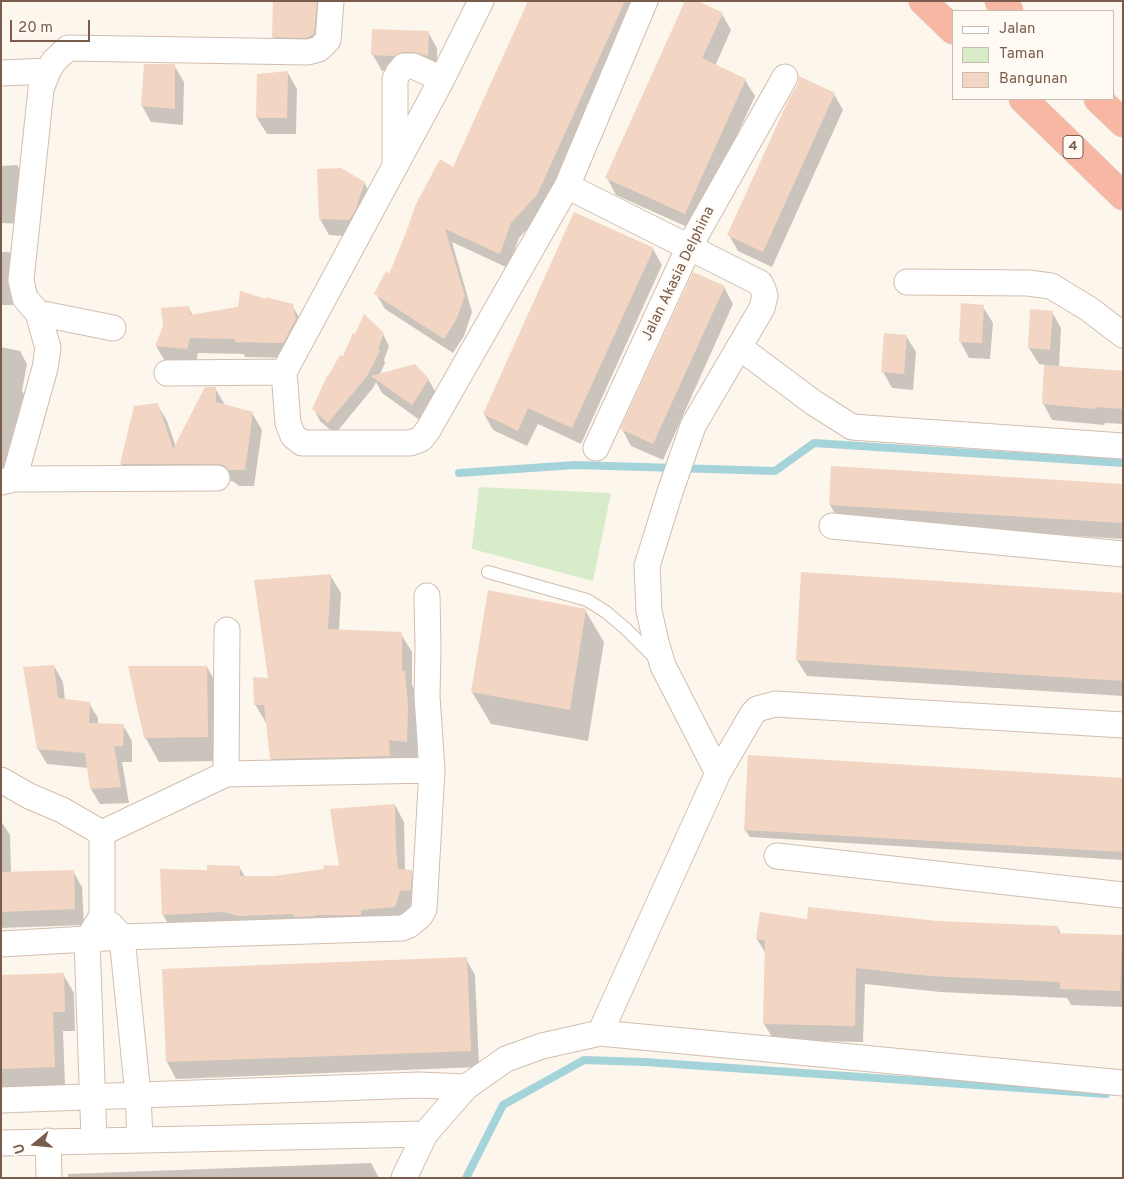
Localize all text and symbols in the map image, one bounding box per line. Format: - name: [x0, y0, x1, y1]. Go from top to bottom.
- scale bar: [12, 10, 92, 42]
- legend: [952, 10, 1114, 100]
- text: 20 m: [18, 19, 53, 38]
- text: Jalan: [999, 20, 1036, 39]
- text: Taman: [999, 45, 1044, 64]
- text: Bangunan: [999, 70, 1068, 89]
- road number: 4: [1063, 136, 1083, 158]
- street label: Jalan Akasia Delphina: [639, 204, 719, 344]
- north arrow: [10, 1119, 60, 1169]
- text: U: [11, 1141, 30, 1156]

